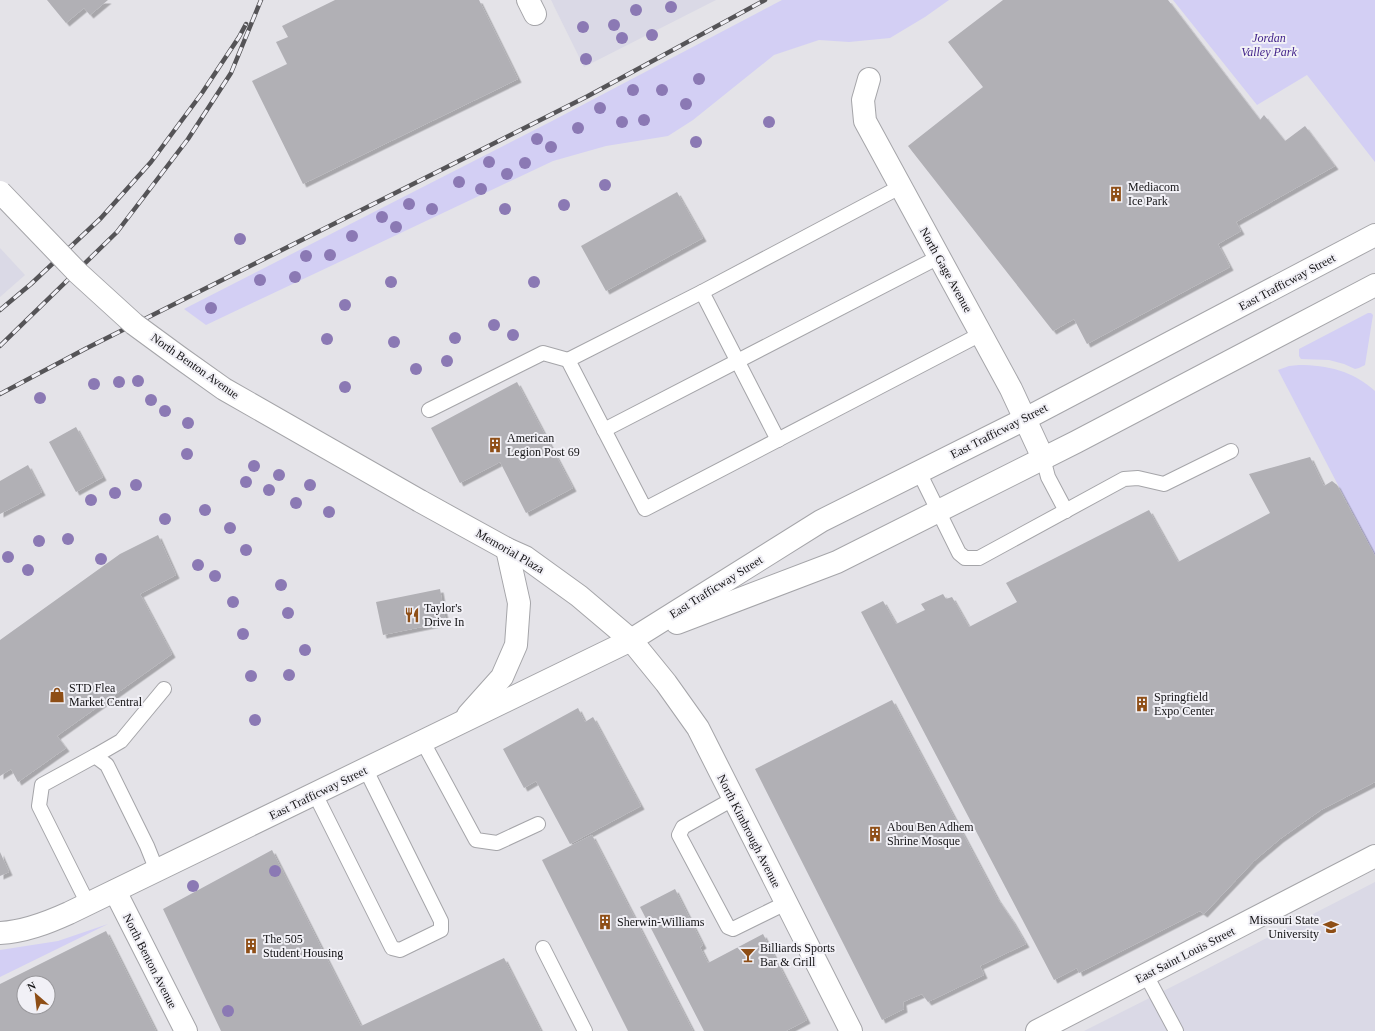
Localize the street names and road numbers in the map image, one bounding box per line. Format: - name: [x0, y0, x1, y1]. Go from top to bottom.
- street label: North Gage Avenue: [917, 225, 975, 315]
- street label: East Trafficway Street: [1236, 250, 1338, 313]
- street label: North Benton Avenue: [148, 330, 242, 402]
- street label: East Trafficway Street: [948, 400, 1050, 462]
- street label: Memorial Plaza: [473, 526, 547, 576]
- street label: East Trafficway Street: [667, 552, 766, 621]
- street label: East Trafficway Street: [267, 763, 370, 823]
- street label: North Kimbrough Avenue: [714, 772, 784, 890]
- street label: North Benton Avenue: [120, 911, 180, 1011]
- street label: East Saint Louis Street: [1133, 924, 1238, 986]

